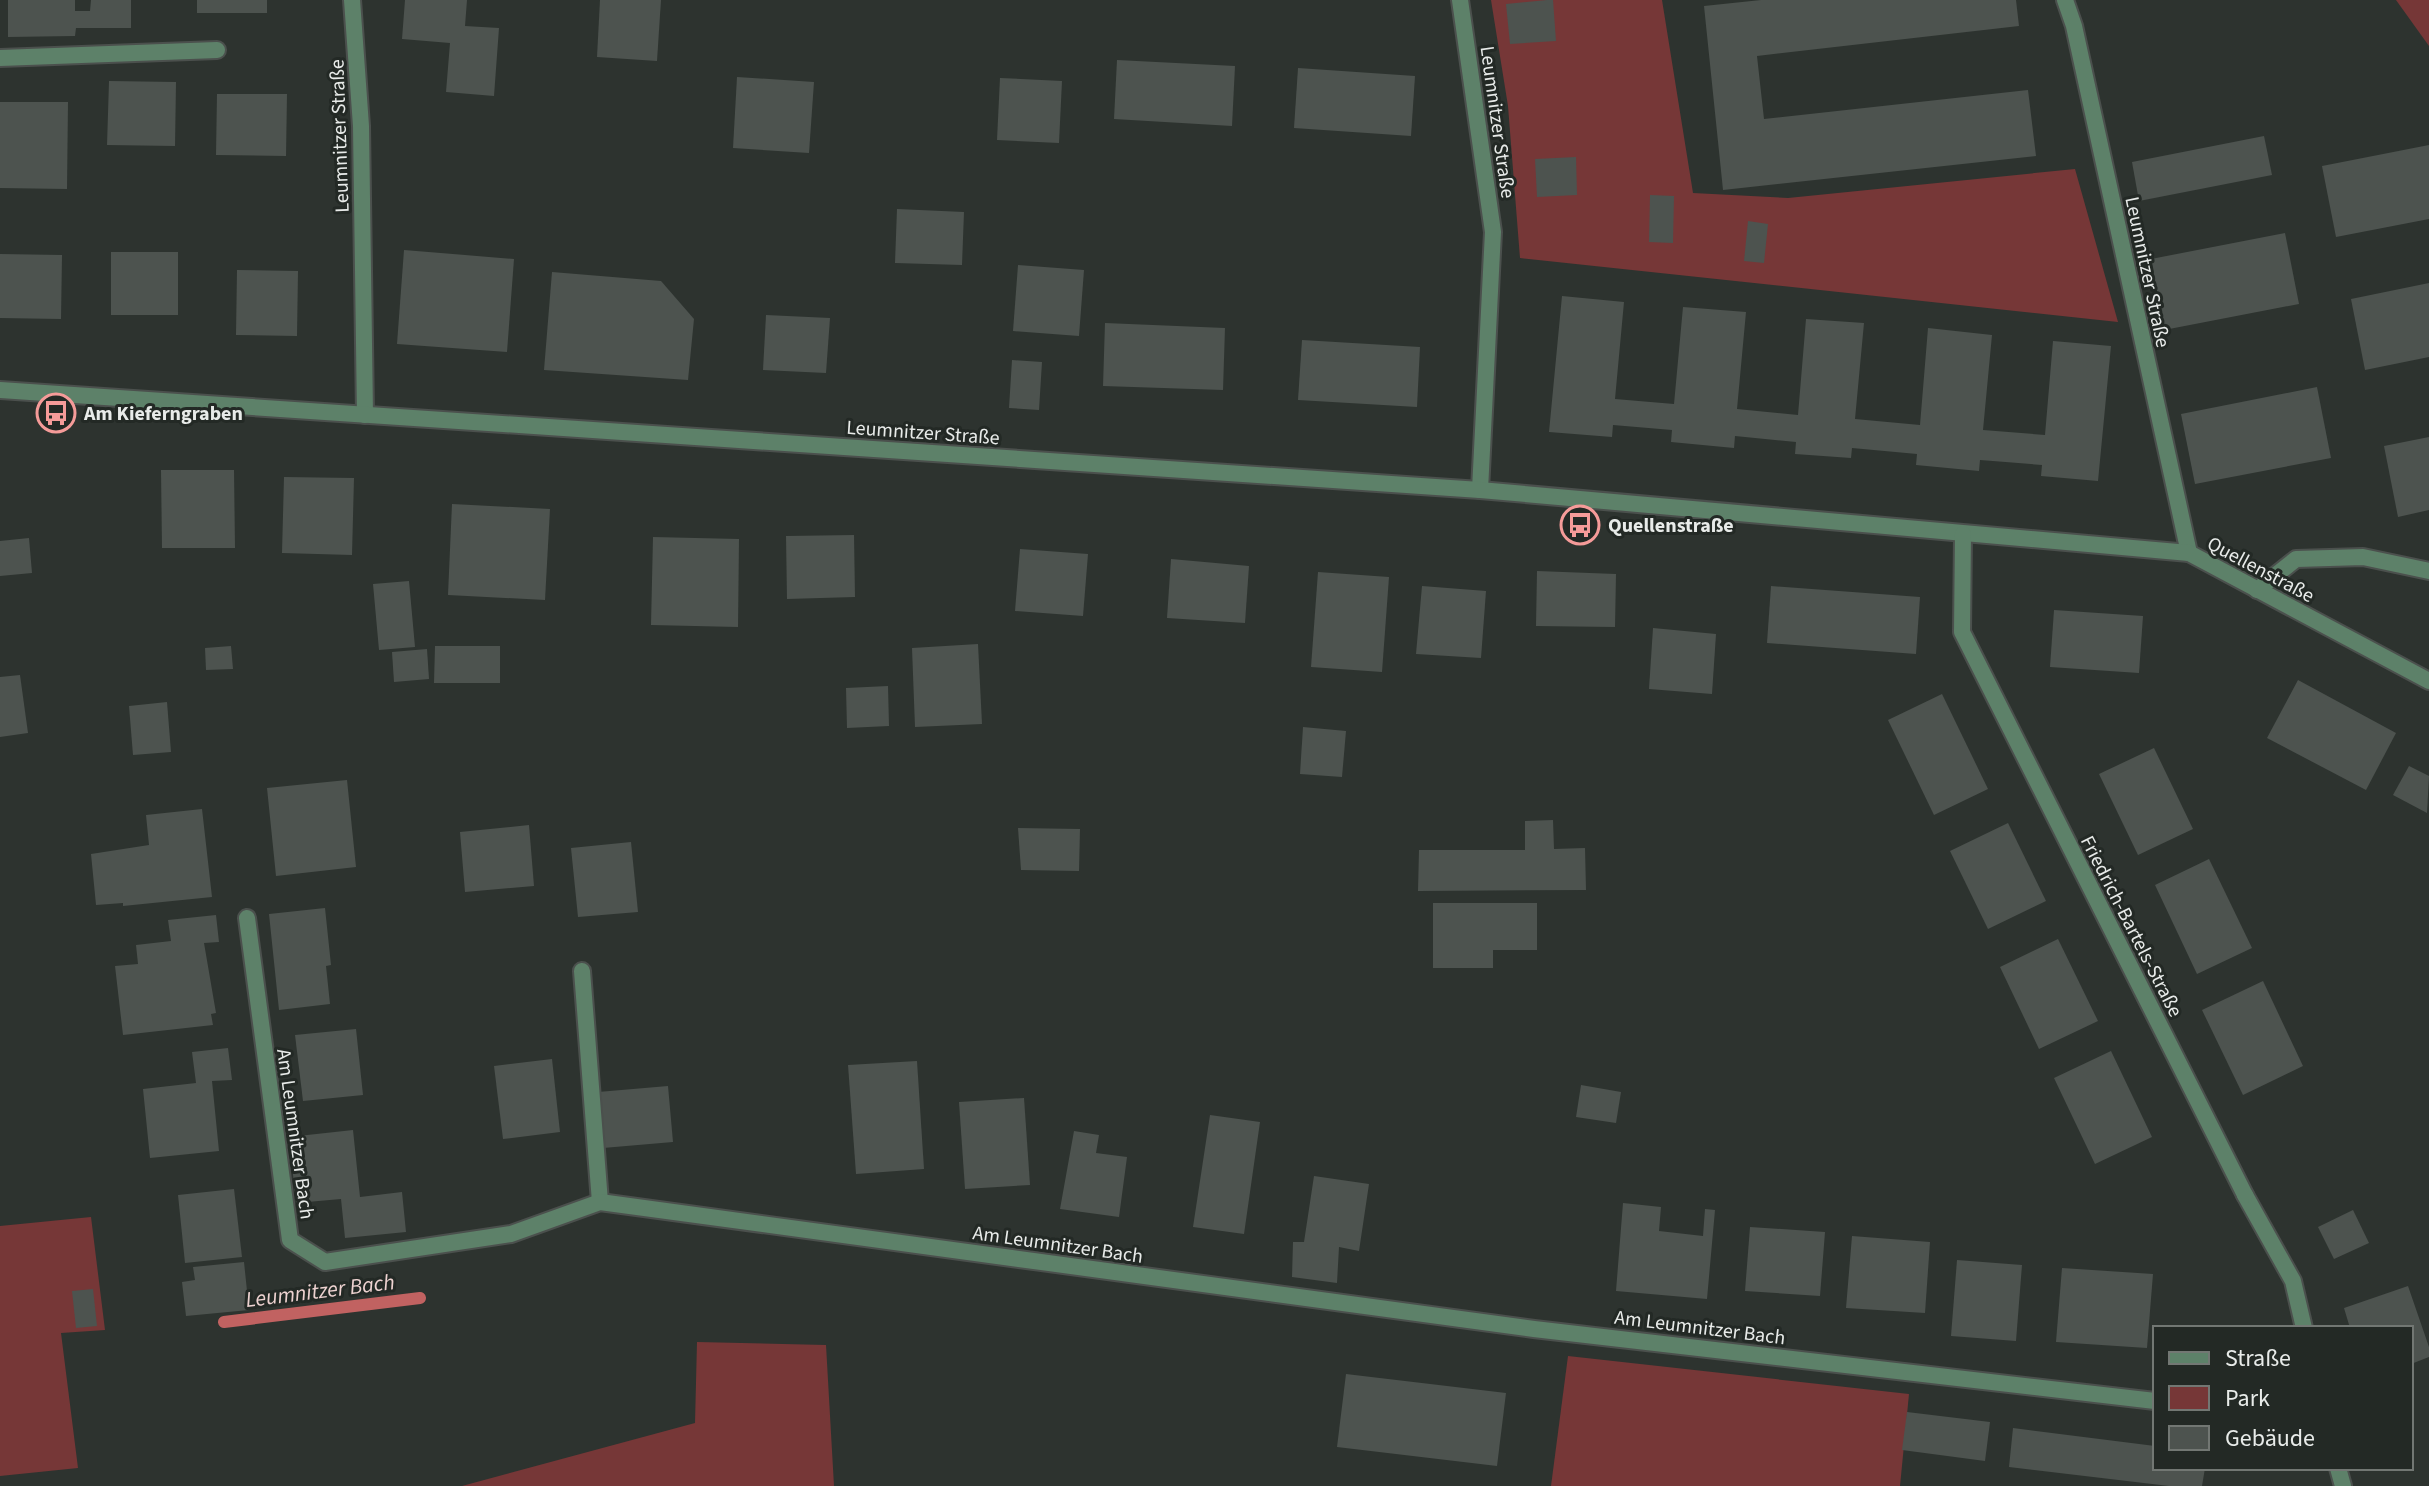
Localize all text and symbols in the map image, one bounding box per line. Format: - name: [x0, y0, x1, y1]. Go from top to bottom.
- street label: Leumnitzer Straße: [1472, 44, 1522, 200]
- street label: Leumnitzer Straße: [323, 59, 357, 213]
- street label: Leumnitzer Straße: [2117, 194, 2177, 350]
- bus stop icon: Am Kieferngraben: [35, 392, 77, 434]
- place label: Am Kieferngraben: [83, 400, 243, 428]
- street label: Leumnitzer Straße: [845, 414, 1001, 452]
- bus stop icon: Quellenstraße: [1559, 504, 1601, 546]
- place label: Quellenstraße: [1608, 512, 1734, 540]
- street label: Quellenstraße: [2202, 530, 2319, 610]
- street label: Friedrich-Bartels-Straße: [2073, 831, 2189, 1022]
- street label: Am Leumnitzer Bach: [269, 1047, 321, 1221]
- street label: Am Leumnitzer Bach: [971, 1219, 1145, 1271]
- water label: Leumnitzer Bach: [244, 1266, 397, 1316]
- street label: Am Leumnitzer Bach: [1613, 1304, 1787, 1352]
- legend: [2153, 1326, 2413, 1470]
- text: Straße: [2225, 1341, 2291, 1376]
- text: Park: [2225, 1381, 2270, 1416]
- text: Gebäude: [2225, 1421, 2315, 1456]

